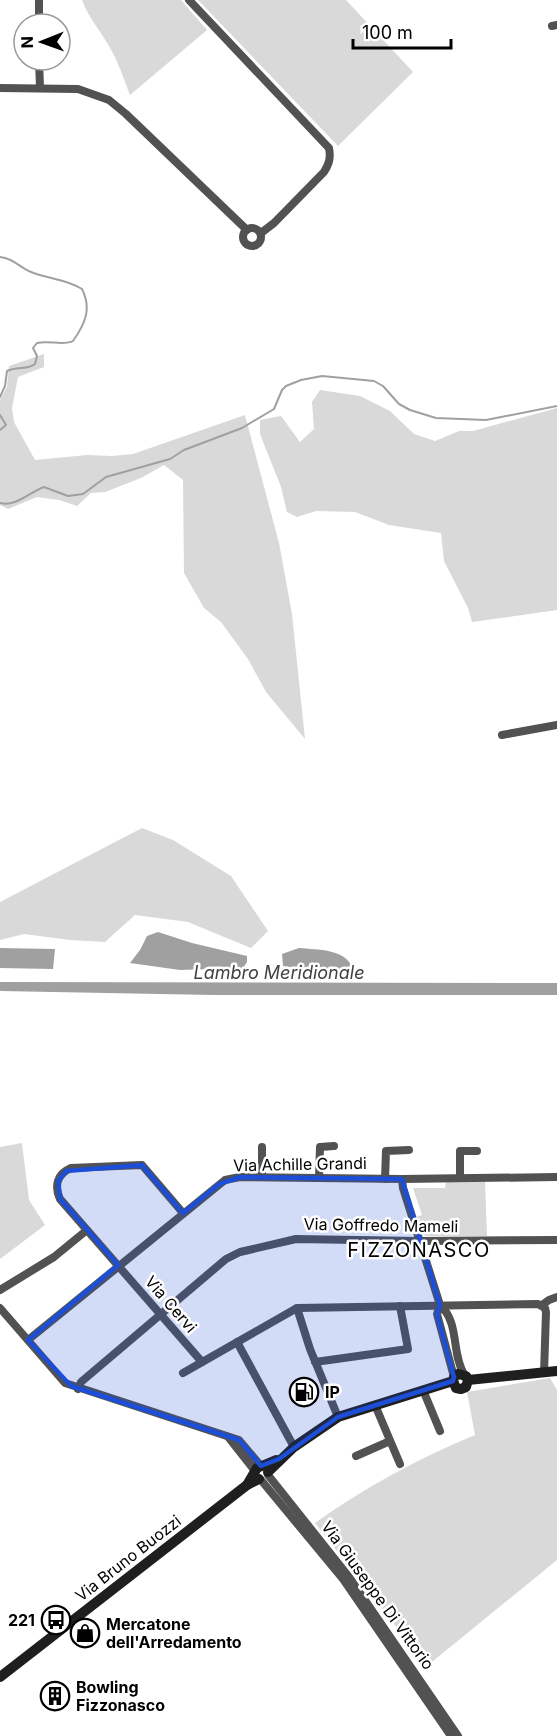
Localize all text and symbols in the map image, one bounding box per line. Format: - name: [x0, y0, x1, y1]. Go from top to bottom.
- north arrow: [12, 12, 72, 72]
- scale bar: [353, 12, 450, 50]
- text: 100 m: [362, 22, 413, 43]
- text: N: [17, 36, 37, 49]
- water label: Lambro Meridionale: [193, 962, 365, 983]
- street label: Via Achille Grandi: [233, 1153, 367, 1175]
- street label: Via Goffredo Mameli: [304, 1214, 458, 1236]
- district label: FIZZONASCO: [347, 1238, 491, 1262]
- street label: Via Cervi: [141, 1272, 201, 1336]
- fuel station icon: IP: [288, 1376, 320, 1408]
- place label: IP: [325, 1382, 340, 1402]
- street label: Via Bruno Buozzi: [71, 1510, 185, 1606]
- street label: Via Giuseppe Di Vittorio: [317, 1517, 439, 1673]
- bus stop icon: 221: [40, 1604, 72, 1636]
- place label: 221: [8, 1610, 35, 1630]
- place label: Mercatone dell'Arredamento: [106, 1614, 242, 1652]
- shop icon: Mercatone dell'Arredamento: [69, 1617, 101, 1649]
- place label: Bowling Fizzonasco: [76, 1677, 165, 1715]
- building icon: Bowling Fizzonasco: [39, 1680, 71, 1712]

